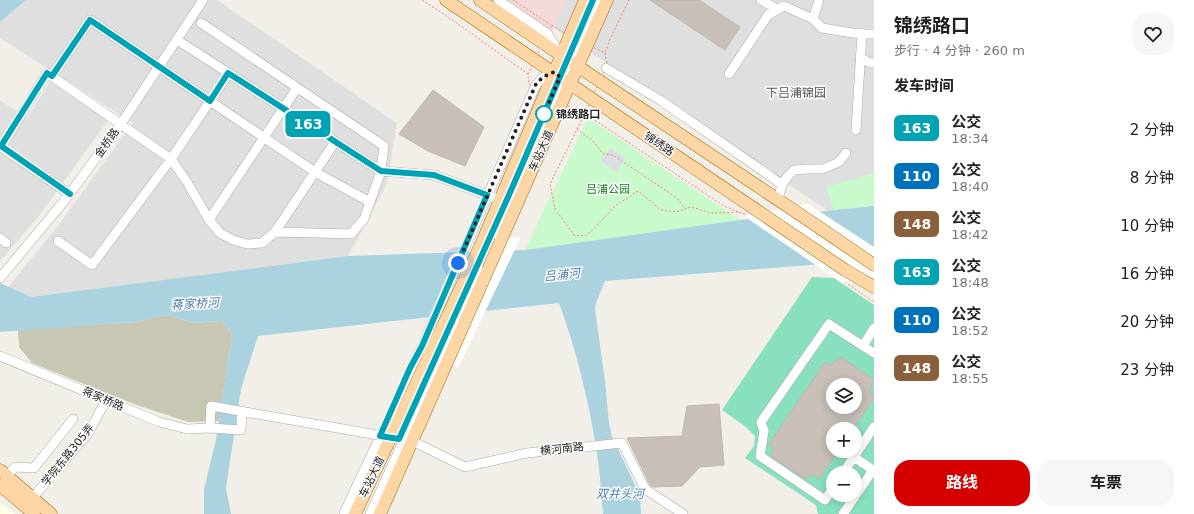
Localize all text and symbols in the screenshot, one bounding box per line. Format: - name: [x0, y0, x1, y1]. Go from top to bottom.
- button: heart: [1132, 13, 1174, 55]
- text: 锦绣路口: [894, 14, 970, 36]
- text: 步行 · 4 分钟 · 260 m: [894, 43, 1025, 58]
- text: 发车时间: [894, 77, 954, 95]
- district label: 下吕浦锦园: [766, 86, 826, 100]
- marker: 锦绣路口: [535, 105, 553, 123]
- place label: 锦绣路口: [556, 108, 600, 121]
- line badge: 163: [285, 111, 331, 137]
- text: 公交: [951, 113, 981, 131]
- text: 163: [293, 116, 323, 132]
- text: 163: [902, 120, 931, 136]
- text: 2 分钟: [1130, 121, 1174, 139]
- street label: 金桥路: [92, 126, 122, 160]
- street label: 车站大道: [526, 128, 556, 174]
- street label: 锦绣路: [642, 129, 676, 159]
- text: 18:34: [951, 131, 989, 146]
- text: 公交: [951, 161, 981, 179]
- text: 110: [902, 168, 931, 184]
- text: 8 分钟: [1130, 169, 1174, 187]
- text: 18:40: [951, 179, 989, 194]
- park label: 吕浦公园: [586, 183, 630, 196]
- text: 公交: [951, 209, 981, 227]
- text: 148: [902, 216, 931, 232]
- text: 10 分钟: [1120, 217, 1174, 235]
- text: 18:42: [951, 227, 989, 242]
- your location: [448, 253, 468, 273]
- text: 公交: [951, 257, 981, 275]
- text: 163: [902, 264, 931, 280]
- text: 16 分钟: [1120, 265, 1174, 283]
- water label: 吕浦河: [543, 266, 583, 284]
- text: 18:48: [951, 275, 989, 290]
- water label: 蒋家桥河: [171, 296, 221, 312]
- text: 公交: [951, 305, 981, 323]
- text: 110: [902, 312, 931, 328]
- text: 20 分钟: [1120, 313, 1174, 331]
- text: 18:52: [951, 323, 989, 338]
- text: 公交: [951, 353, 981, 371]
- text: 148: [902, 360, 931, 376]
- text: 23 分钟: [1120, 361, 1174, 379]
- text: 18:55: [951, 371, 989, 386]
- map controls: [826, 378, 862, 502]
- button: layers: [826, 378, 862, 414]
- street label: 蒋家桥路: [80, 384, 126, 414]
- street label: 学院东路305弄: [39, 421, 97, 489]
- button: +: [826, 422, 862, 458]
- street label: 横河南路: [539, 440, 585, 458]
- street label: 车站大道: [357, 454, 387, 500]
- button: 路线: [894, 460, 1030, 506]
- button: 车票: [1038, 460, 1174, 506]
- button: −: [826, 466, 862, 502]
- water label: 双井头河: [596, 487, 646, 501]

